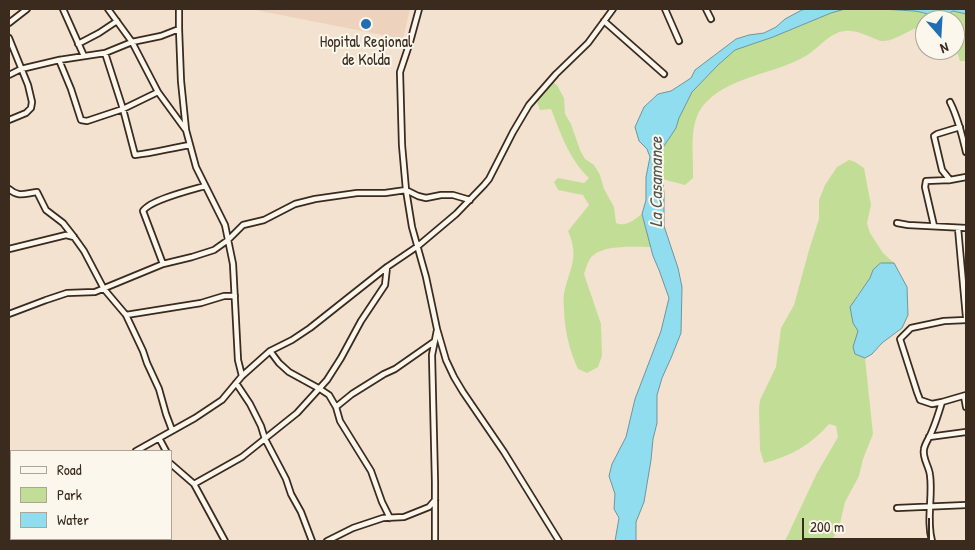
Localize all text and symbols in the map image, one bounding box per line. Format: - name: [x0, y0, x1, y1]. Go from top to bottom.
- north arrow: [915, 10, 965, 60]
- marker: Hopital Regional de Kolda: [359, 17, 373, 31]
- place label: Hopital Regional de Kolda: [320, 33, 412, 71]
- text: N: [938, 39, 951, 59]
- water label: La Casamance: [646, 137, 668, 227]
- legend: [10, 450, 172, 540]
- text: Road: [57, 459, 82, 480]
- text: Park: [57, 484, 82, 505]
- scale bar: [805, 508, 932, 540]
- text: Water: [57, 509, 89, 530]
- text: 200 m: [810, 516, 844, 537]

